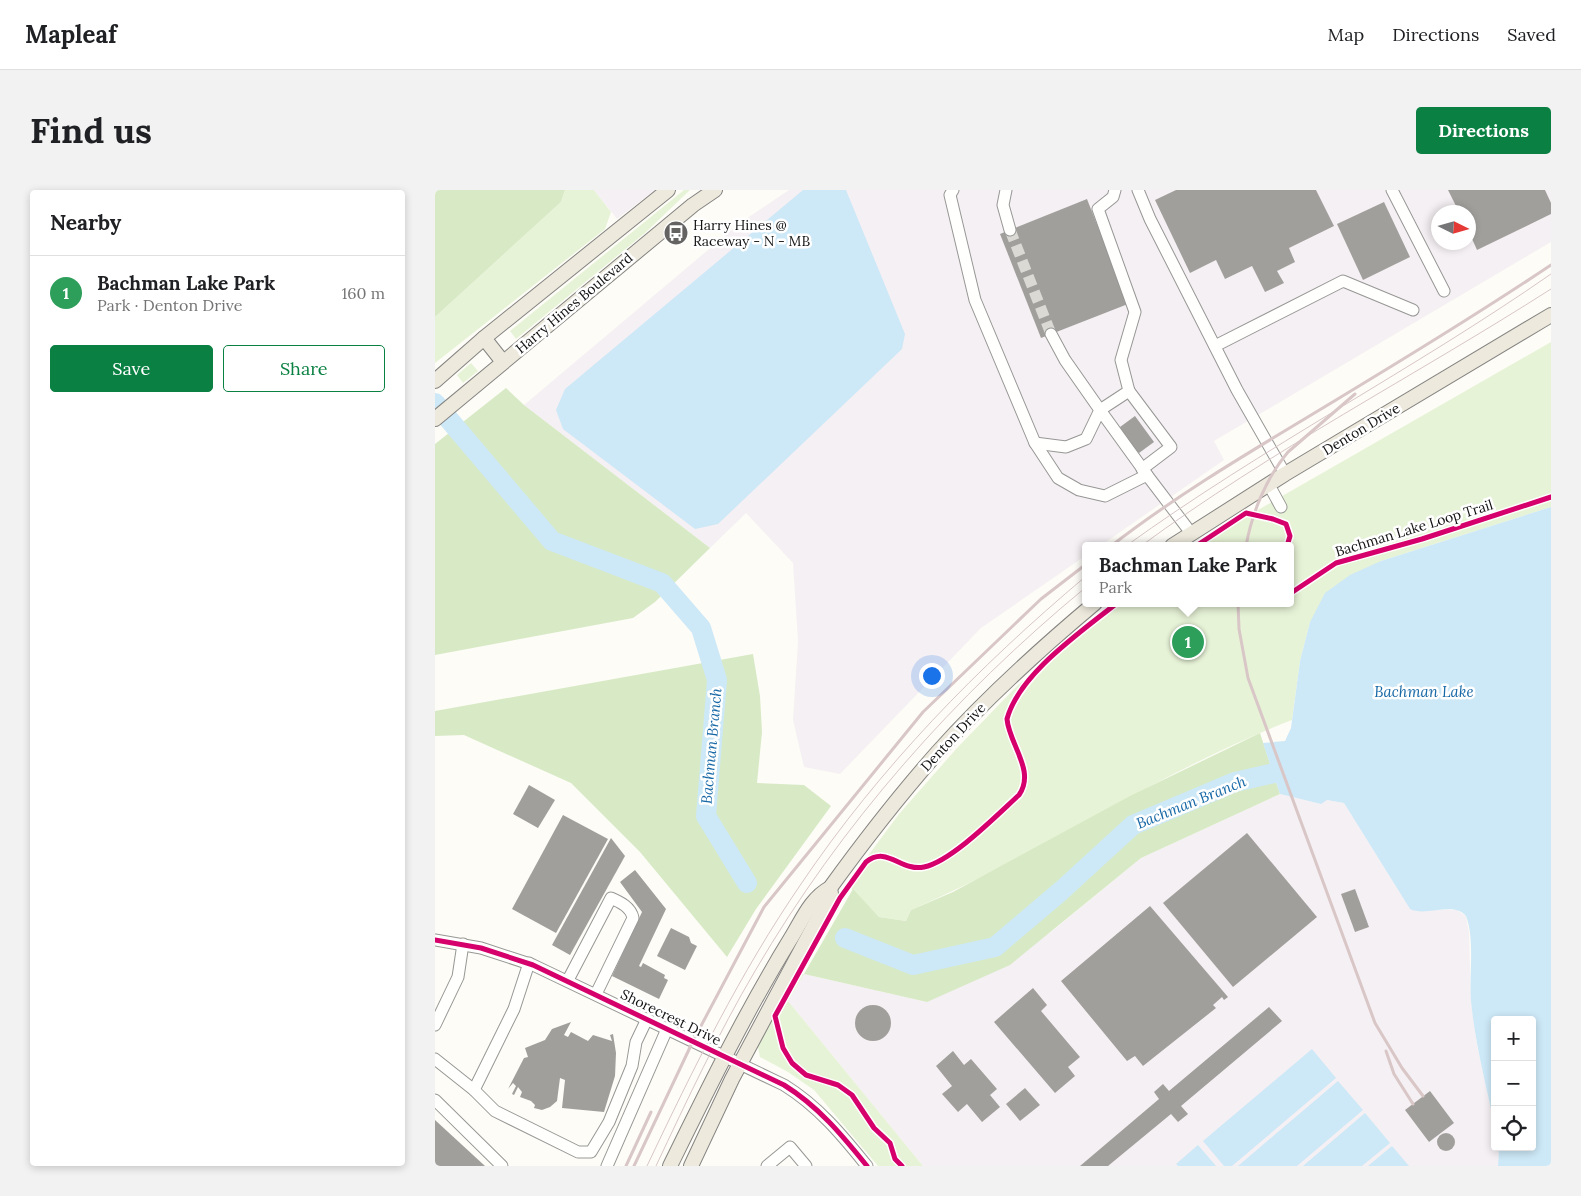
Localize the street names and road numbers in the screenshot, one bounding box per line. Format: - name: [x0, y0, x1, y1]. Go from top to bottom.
- street label: Harry Hines Boulevard: [512, 249, 636, 357]
- street label: Denton Drive: [1319, 399, 1403, 459]
- street label: Bachman Lake Loop Trail: [1333, 495, 1495, 561]
- street label: Denton Drive: [917, 699, 990, 775]
- street label: Shorecrest Drive: [618, 985, 725, 1049]

